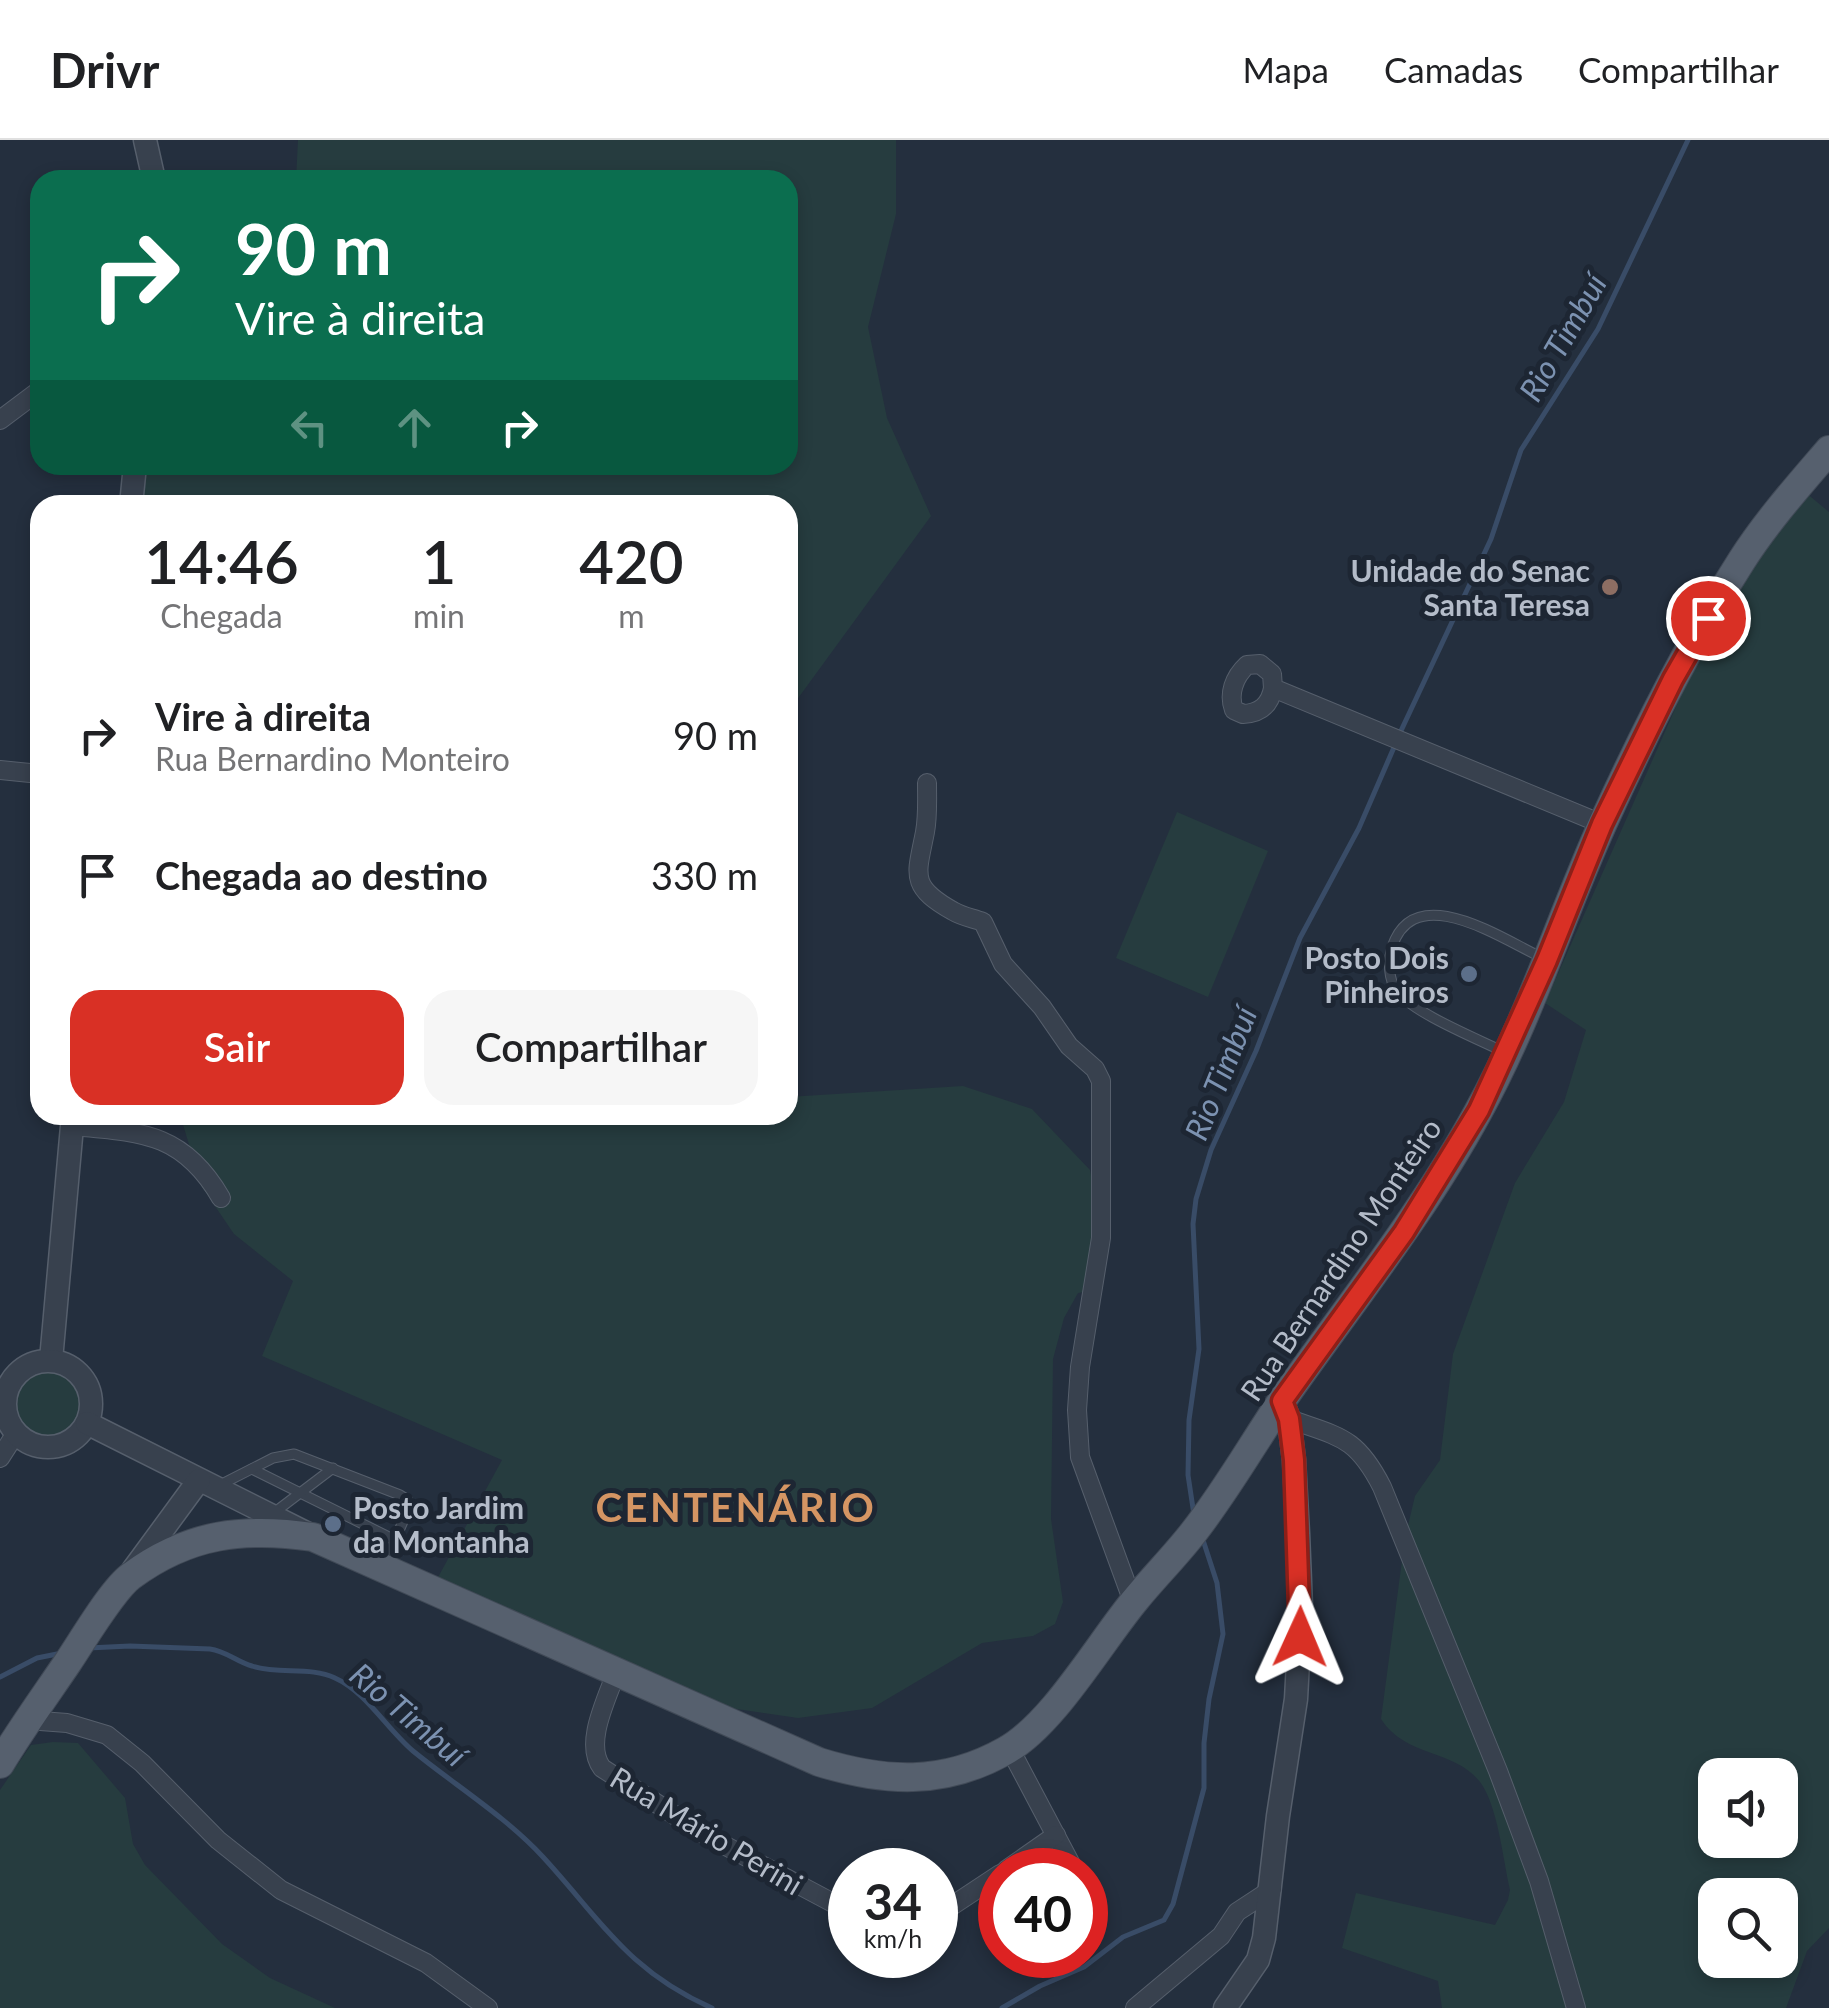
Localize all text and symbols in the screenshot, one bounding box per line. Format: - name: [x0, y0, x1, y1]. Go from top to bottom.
- text: Drivr: [50, 41, 159, 98]
- text: Mapa: [1243, 48, 1329, 90]
- text: Camadas: [1384, 48, 1523, 90]
- text: Compartilhar: [1578, 48, 1779, 90]
- text: 90 m: [235, 206, 392, 290]
- icon: right: [70, 210, 200, 340]
- water label: Rio Timbuí: [1510, 264, 1615, 407]
- text: Vire à direita: [235, 291, 485, 345]
- icon: left: [282, 400, 337, 455]
- icon: ahead: [387, 400, 442, 455]
- icon: right: [492, 400, 547, 455]
- text: 14:46: [144, 525, 299, 597]
- text: 1: [422, 525, 456, 597]
- text: 420: [579, 525, 684, 597]
- place label: Unidade do Senac Santa Teresa: [1351, 552, 1590, 622]
- marker: Unidade do Senac Santa Teresa: [1599, 576, 1621, 598]
- pin: [1666, 576, 1751, 661]
- icon: arrive: [1681, 591, 1736, 646]
- text: Chegada: [160, 596, 283, 635]
- text: min: [413, 596, 465, 635]
- text: m: [618, 596, 645, 635]
- text: Vire à direita: [155, 693, 371, 739]
- icon: right: [70, 708, 125, 763]
- text: 90 m: [673, 712, 758, 758]
- text: Rua Bernardino Monteiro: [155, 739, 510, 778]
- icon: arrive: [70, 848, 125, 903]
- text: Chegada ao destino: [155, 852, 488, 898]
- text: 330 m: [651, 852, 758, 898]
- place label: Posto Dois Pinheiros: [1304, 939, 1449, 1009]
- marker: Posto Dois Pinheiros: [1458, 963, 1480, 985]
- button: Sair: [70, 990, 404, 1105]
- button: Compartilhar: [424, 990, 758, 1105]
- water label: Rio Timbuí: [1176, 998, 1265, 1145]
- street label: Rua Bernardino Monteiro: [1232, 1111, 1448, 1407]
- district label: CENTENÁRIO: [596, 1483, 876, 1531]
- place label: Posto Jardim da Montanha: [353, 1489, 530, 1559]
- marker: Posto Jardim da Montanha: [322, 1513, 344, 1535]
- position arrow: [1248, 1585, 1352, 1689]
- water label: Rio Timbuí: [343, 1654, 477, 1776]
- street label: Rua Mário Perini: [604, 1758, 810, 1902]
- map controls: [1698, 1758, 1798, 1978]
- button: sound: [1698, 1758, 1798, 1858]
- speed limit sign: 40: [978, 1848, 1108, 1978]
- text: 34: [864, 1871, 922, 1931]
- button: search: [1698, 1878, 1798, 1978]
- text: km/h: [864, 1923, 922, 1953]

